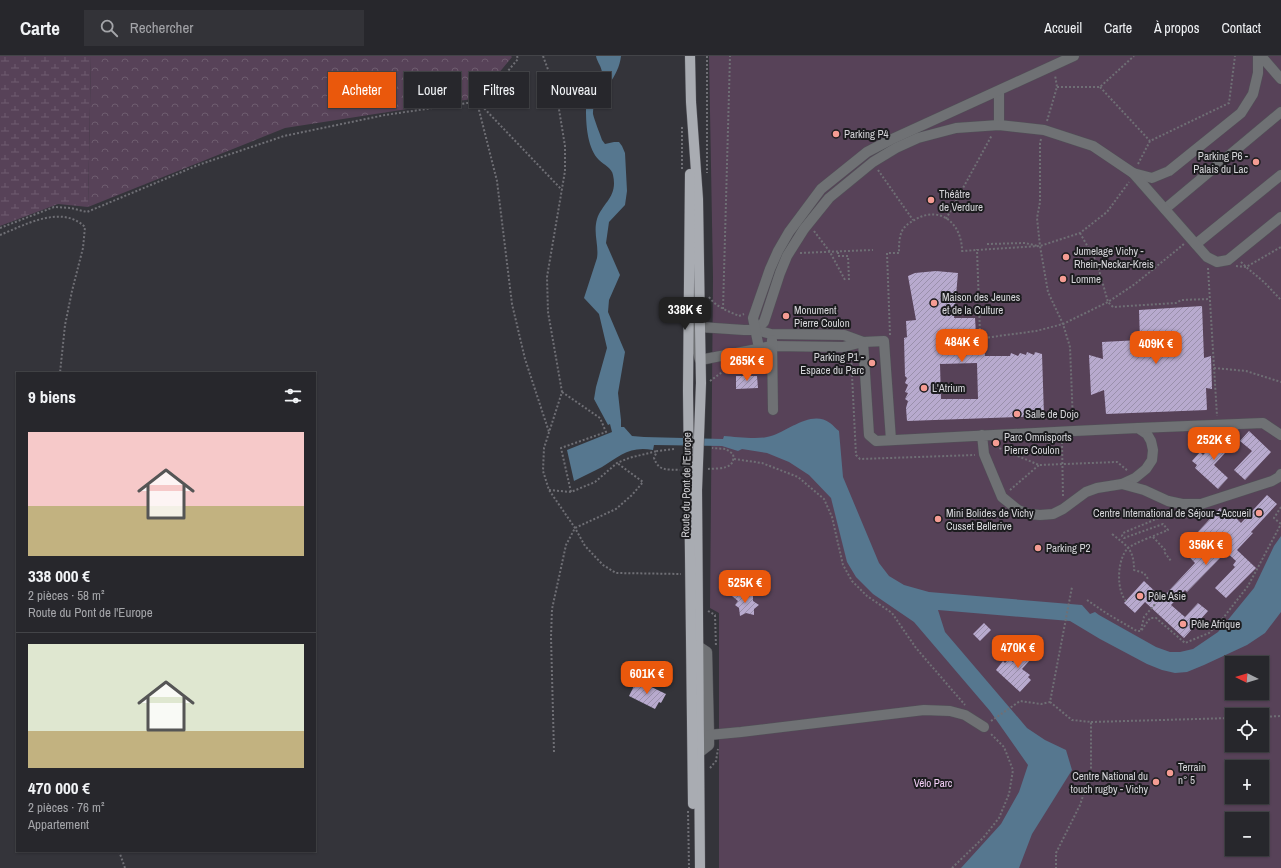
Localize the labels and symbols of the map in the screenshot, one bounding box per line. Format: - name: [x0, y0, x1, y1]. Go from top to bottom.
- place label: Parking P4: [844, 127, 889, 141]
- marker: Parking P4: [831, 129, 841, 139]
- place label: Parking P6 - Palais du Lac: [1193, 149, 1248, 176]
- marker: Parking P6 - Palais du Lac: [1251, 157, 1261, 167]
- place label: Théâtre de Verdure: [939, 187, 983, 214]
- marker: Théâtre de Verdure: [926, 195, 936, 205]
- place label: Jumelage Vichy - Rhein-Neckar-Kreis: [1074, 244, 1154, 271]
- marker: Jumelage Vichy - Rhein-Neckar-Kreis: [1061, 252, 1071, 262]
- place label: Lomme: [1071, 272, 1101, 286]
- marker: Lomme: [1058, 274, 1068, 284]
- place label: Maison des Jeunes et de la Culture: [942, 290, 1021, 317]
- pin: 338K €: [652, 297, 718, 331]
- marker: Maison des Jeunes et de la Culture: [929, 298, 939, 308]
- place label: Monument Pierre Coulon: [794, 303, 850, 330]
- marker: Monument Pierre Coulon: [781, 311, 791, 321]
- pin: 484K €: [929, 329, 995, 363]
- pin: 409K €: [1123, 331, 1189, 365]
- pin: 265K €: [714, 348, 780, 382]
- place label: Parking P1 - Espace du Parc: [800, 350, 864, 377]
- marker: Parking P1 - Espace du Parc: [867, 358, 877, 368]
- place label: L'Atrium: [932, 381, 965, 395]
- marker: L'Atrium: [919, 383, 929, 393]
- place label: Salle de Dojo: [1025, 407, 1079, 421]
- marker: Salle de Dojo: [1012, 409, 1022, 419]
- pin: 252K €: [1181, 427, 1247, 461]
- place label: Parc Omnisports Pierre Coulon: [1004, 430, 1072, 457]
- street label: Route du Pont de l'Europe: [678, 432, 694, 538]
- marker: Parc Omnisports Pierre Coulon: [991, 438, 1001, 448]
- place label: Mini Bolides de Vichy Cusset Bellerive: [946, 506, 1034, 533]
- place label: Centre International de Séjour - Accueil: [1093, 506, 1251, 520]
- marker: Centre International de Séjour - Accueil: [1254, 508, 1264, 518]
- marker: Mini Bolides de Vichy Cusset Bellerive: [933, 514, 943, 524]
- pin: 356K €: [1173, 532, 1239, 566]
- place label: Parking P2: [1046, 541, 1091, 555]
- marker: Parking P2: [1033, 543, 1043, 553]
- pin: 525K €: [712, 570, 778, 604]
- place label: Pôle Asie: [1148, 589, 1186, 603]
- marker: Pôle Asie: [1135, 591, 1145, 601]
- place label: Pôle Afrique: [1191, 617, 1240, 631]
- marker: Pôle Afrique: [1178, 619, 1188, 629]
- pin: 470K €: [985, 635, 1051, 669]
- north arrow: [1225, 656, 1269, 700]
- pin: 601K €: [614, 661, 680, 695]
- place label: Terrain n° 5: [1178, 760, 1206, 787]
- marker: Terrain n° 5: [1165, 768, 1175, 778]
- place label: Centre National du touch rugby - Vichy: [1070, 769, 1148, 796]
- park label: Vélo Parc: [914, 776, 953, 790]
- marker: Centre National du touch rugby - Vichy: [1151, 777, 1161, 787]

